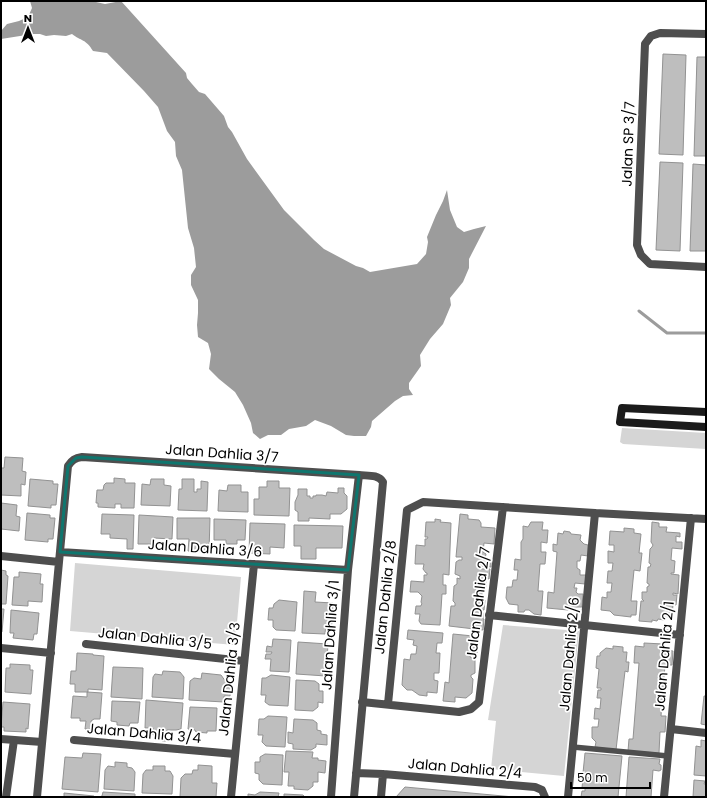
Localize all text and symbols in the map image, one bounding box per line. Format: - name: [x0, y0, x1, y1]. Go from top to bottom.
- north arrow: [8, 8, 48, 48]
- text: N: [24, 10, 32, 26]
- street label: Jalan SP 3/7: [617, 101, 639, 187]
- street label: Jalan Dahlia 3/7: [165, 439, 280, 467]
- street label: Jalan Dahlia 3/6: [147, 534, 263, 562]
- street label: Jalan Dahlia 2/8: [369, 539, 401, 655]
- street label: Jalan Dahlia 2/7: [461, 545, 495, 660]
- street label: Jalan Dahlia 3/1: [316, 579, 344, 691]
- street label: Jalan Dahlia 2/6: [554, 596, 584, 712]
- street label: Jalan Dahlia 2/1: [649, 600, 679, 712]
- street label: Jalan Dahlia 3/3: [213, 621, 245, 737]
- street label: Jalan Dahlia 3/5: [97, 622, 213, 654]
- street label: Jalan Dahlia 3/4: [86, 718, 202, 748]
- street label: Jalan Dahlia 2/4: [407, 753, 523, 783]
- scale bar: [571, 764, 650, 790]
- text: 50 m: [577, 769, 608, 786]

